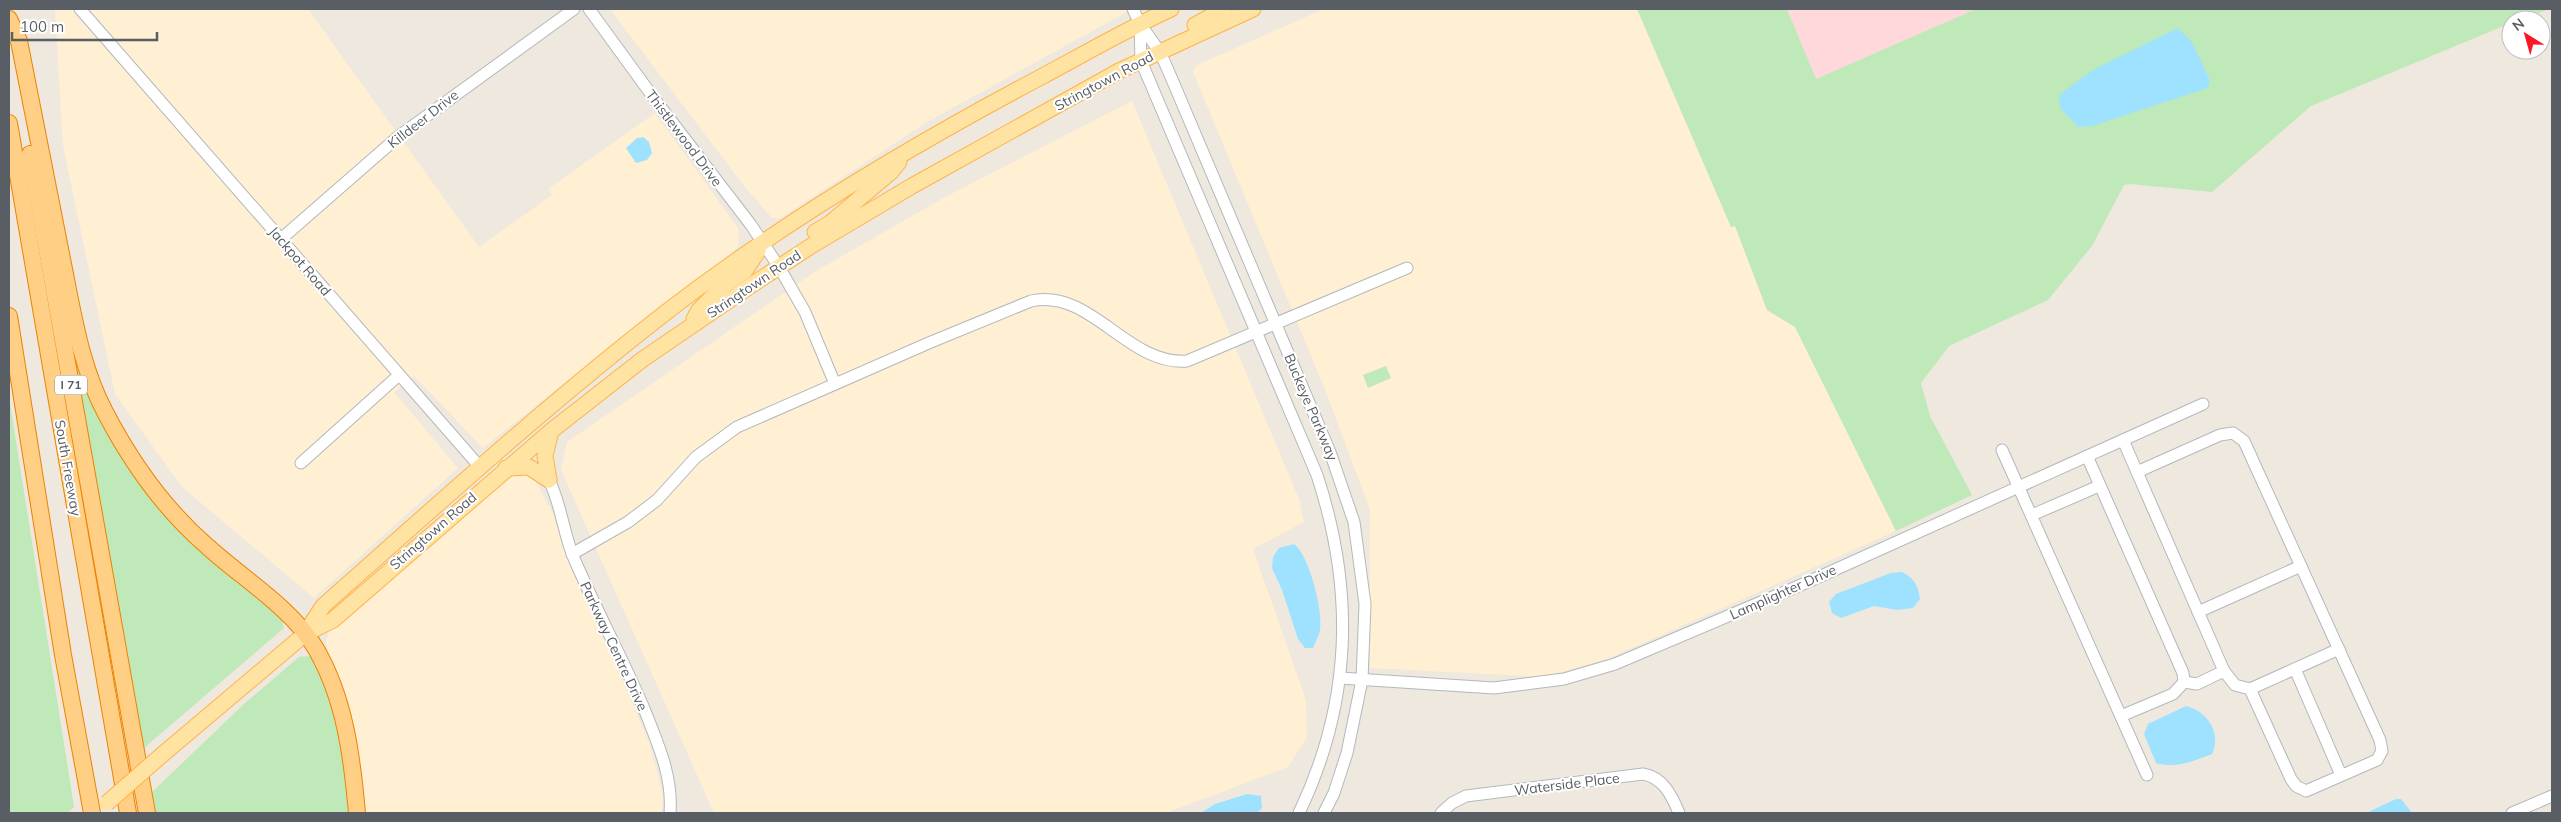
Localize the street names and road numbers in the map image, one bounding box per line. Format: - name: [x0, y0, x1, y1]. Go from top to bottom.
- street label: Stringtown Road: [1051, 47, 1157, 115]
- street label: Killdeer Drive: [384, 86, 462, 152]
- street label: Thistlewood Drive: [642, 86, 726, 190]
- street label: Jackpot Road: [265, 223, 335, 299]
- street label: Stringtown Road: [703, 246, 805, 322]
- street label: Buckeye Parkway: [1280, 351, 1342, 464]
- road number: I 71: [55, 376, 87, 394]
- street label: South Freeway: [51, 419, 85, 518]
- street label: Stringtown Road: [386, 488, 480, 574]
- street label: Lamplighter Drive: [1727, 560, 1839, 624]
- street label: Parkway Centre Drive: [576, 578, 652, 714]
- street label: Waterside Place: [1513, 769, 1621, 799]

